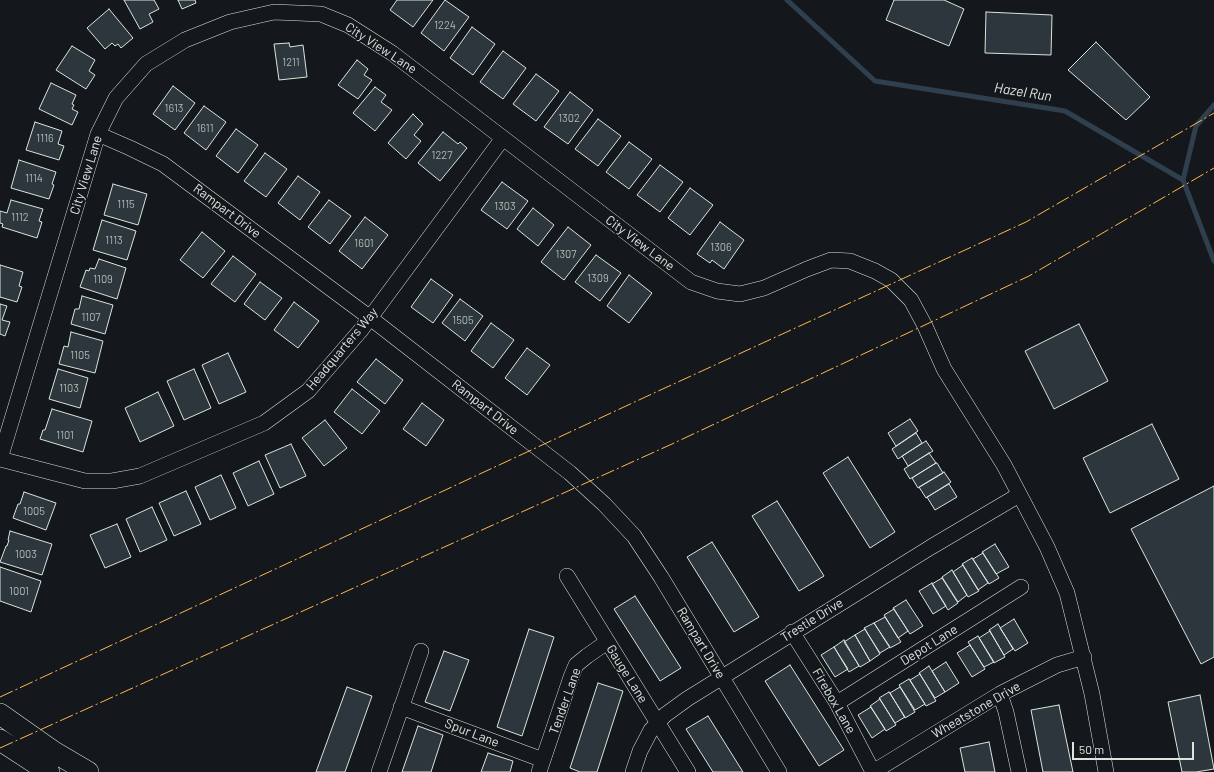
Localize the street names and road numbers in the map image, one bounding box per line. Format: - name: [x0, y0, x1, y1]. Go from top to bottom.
- street label: City View Lane: [342, 19, 420, 77]
- street label: City View Lane: [67, 133, 105, 217]
- street label: Rampart Drive: [190, 181, 264, 241]
- street label: City View Lane: [603, 212, 677, 274]
- street label: Headquarters Way: [303, 304, 381, 394]
- street label: Rampart Drive: [449, 376, 521, 438]
- street label: Trestle Drive: [778, 595, 846, 645]
- street label: Rampart Drive: [674, 605, 728, 681]
- street label: Depot Lane: [898, 621, 960, 669]
- street label: Gauge Lane: [603, 642, 651, 706]
- street label: Tender Lane: [546, 666, 584, 736]
- street label: Firebox Lane: [809, 666, 859, 736]
- street label: Wheatstone Drive: [929, 678, 1023, 742]
- street label: Spur Lane: [443, 716, 501, 750]

